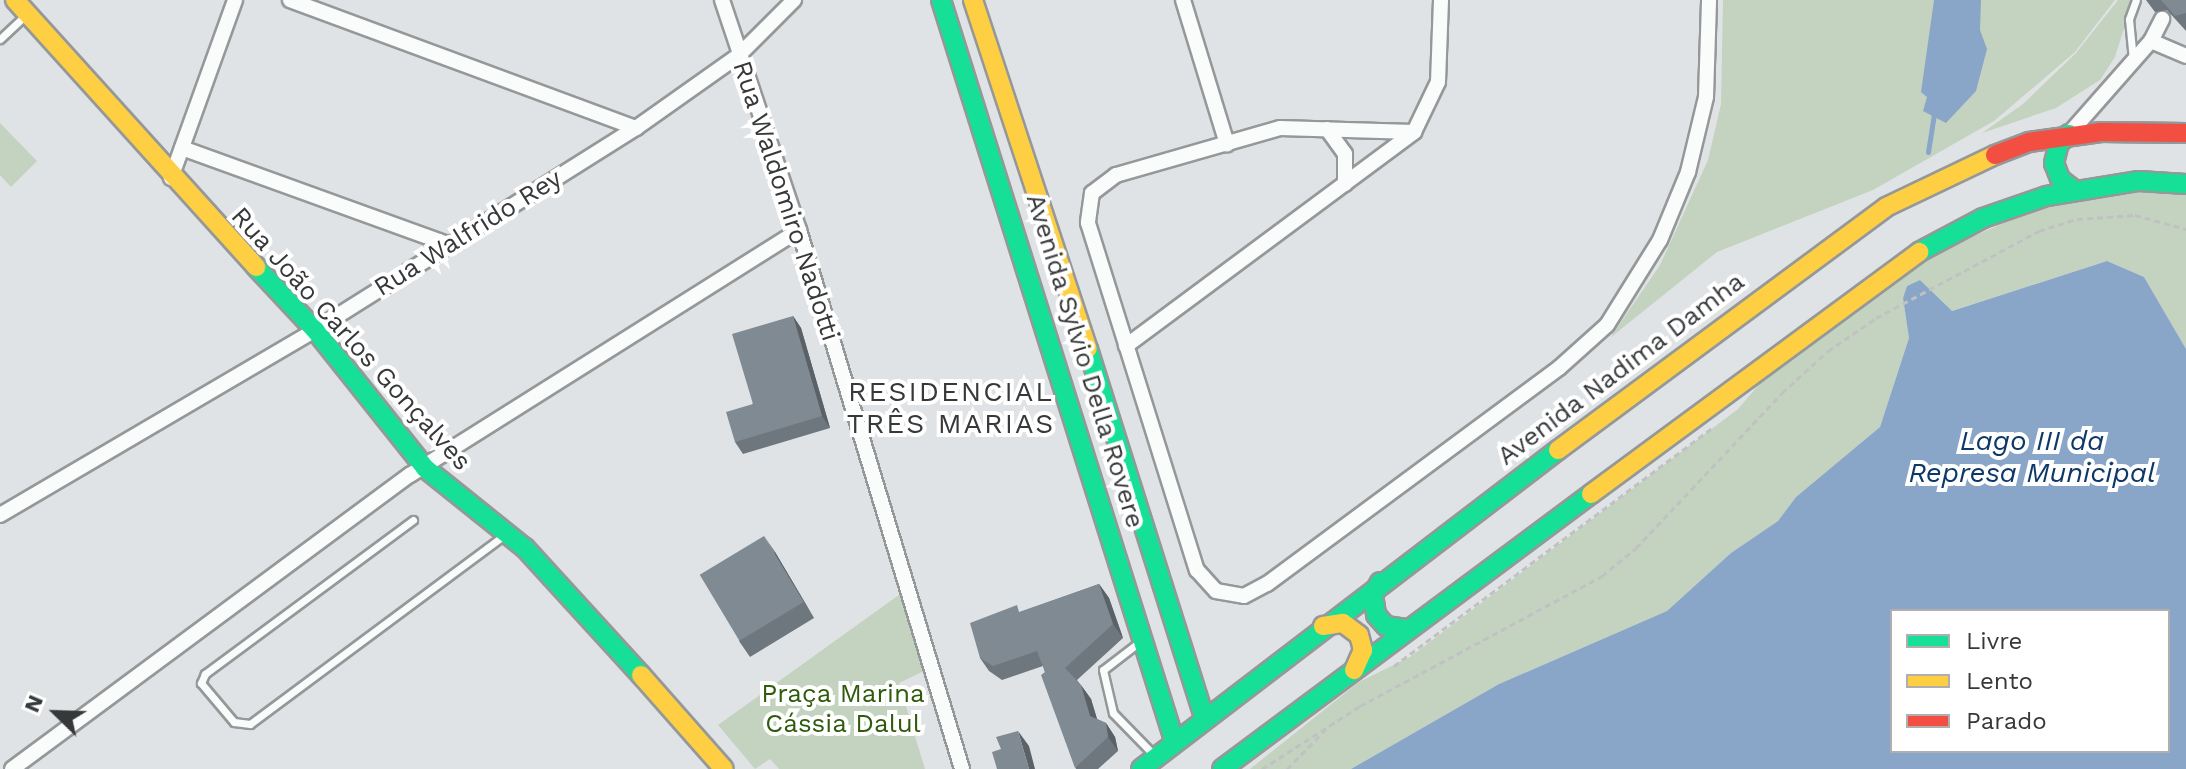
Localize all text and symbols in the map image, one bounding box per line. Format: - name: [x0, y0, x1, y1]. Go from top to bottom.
- street label: Rua Waldomiro Nadotti: [726, 56, 846, 346]
- street label: Rua Walfrido Rey: [368, 162, 568, 304]
- street label: Avenida Sylvio Della Rovere: [1019, 190, 1151, 532]
- street label: Rua João Carlos Gonçalves: [224, 200, 478, 478]
- street label: Avenida Nadima Damha: [1491, 266, 1751, 472]
- district label: RESIDENCIAL TRÊS MARIAS: [847, 375, 1055, 441]
- water label: Lago III da Represa Municipal: [1908, 424, 2156, 490]
- legend: [1890, 609, 2170, 753]
- text: Livre: [1966, 627, 2022, 655]
- text: Lento: [1966, 667, 2033, 695]
- north arrow: [16, 673, 96, 753]
- park label: Praça Marina Cássia Dalul: [761, 678, 925, 740]
- text: N: [19, 691, 48, 716]
- text: Parado: [1966, 707, 2047, 735]

